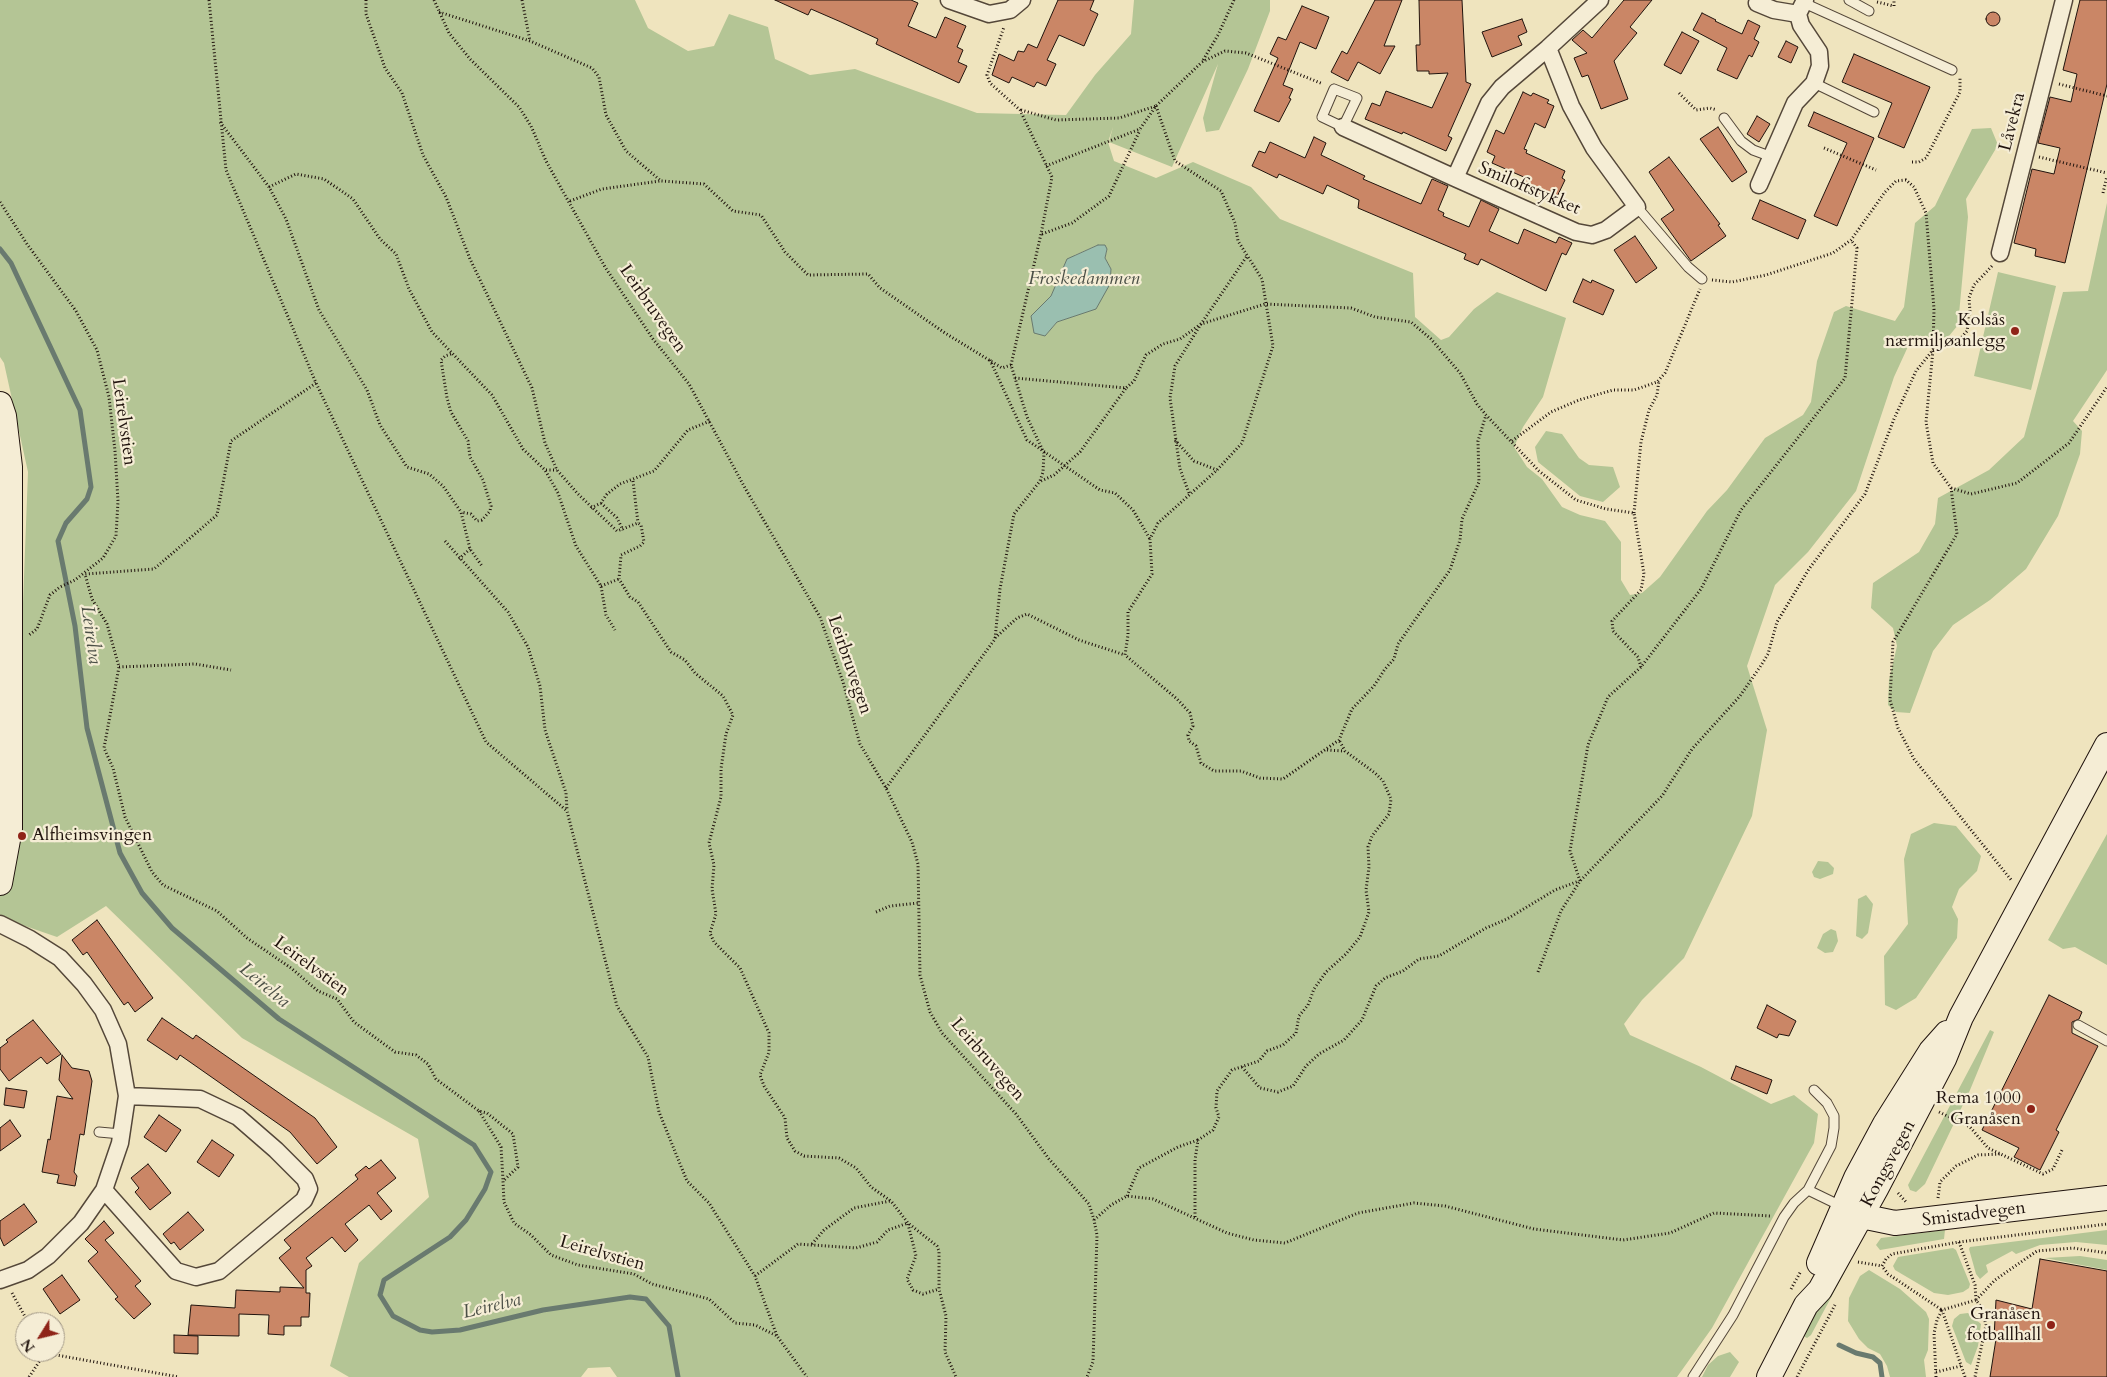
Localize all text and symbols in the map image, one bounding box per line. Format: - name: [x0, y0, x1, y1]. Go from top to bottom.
- street label: Låvekra: [1995, 90, 2031, 154]
- street label: Smiloftstykket: [1475, 158, 1583, 220]
- street label: Leirbruvegen: [614, 261, 690, 357]
- water label: Froskedammen: [1028, 269, 1140, 291]
- place label: Kolsås nærmiljøanlegg: [1885, 310, 2005, 352]
- marker: Kolsås nærmiljøanlegg: [2009, 325, 2021, 337]
- street label: Leirelvstien: [106, 377, 140, 467]
- water label: Leirelva: [75, 604, 105, 666]
- street label: Leirbruvegen: [822, 613, 876, 717]
- place label: Alfheimsvingen: [32, 825, 152, 847]
- marker: Alfheimsvingen: [16, 830, 28, 842]
- street label: Leirelvstien: [269, 932, 353, 1002]
- water label: Leirelva: [234, 958, 294, 1014]
- street label: Leirbruvegen: [945, 1014, 1029, 1106]
- place label: Rema 1000 Granåsen: [1936, 1088, 2021, 1130]
- marker: Rema 1000 Granåsen: [2025, 1103, 2037, 1115]
- street label: Kongsvegen: [1857, 1117, 1921, 1211]
- street label: Smistadvegen: [1921, 1198, 2027, 1232]
- street label: Leirelvstien: [557, 1232, 647, 1276]
- water label: Leirelva: [461, 1289, 523, 1325]
- place label: Granåsen fotballhall: [1967, 1304, 2041, 1346]
- north arrow: [15, 1312, 65, 1362]
- marker: Granåsen fotballhall: [2045, 1319, 2057, 1331]
- text: N: [17, 1335, 40, 1356]

